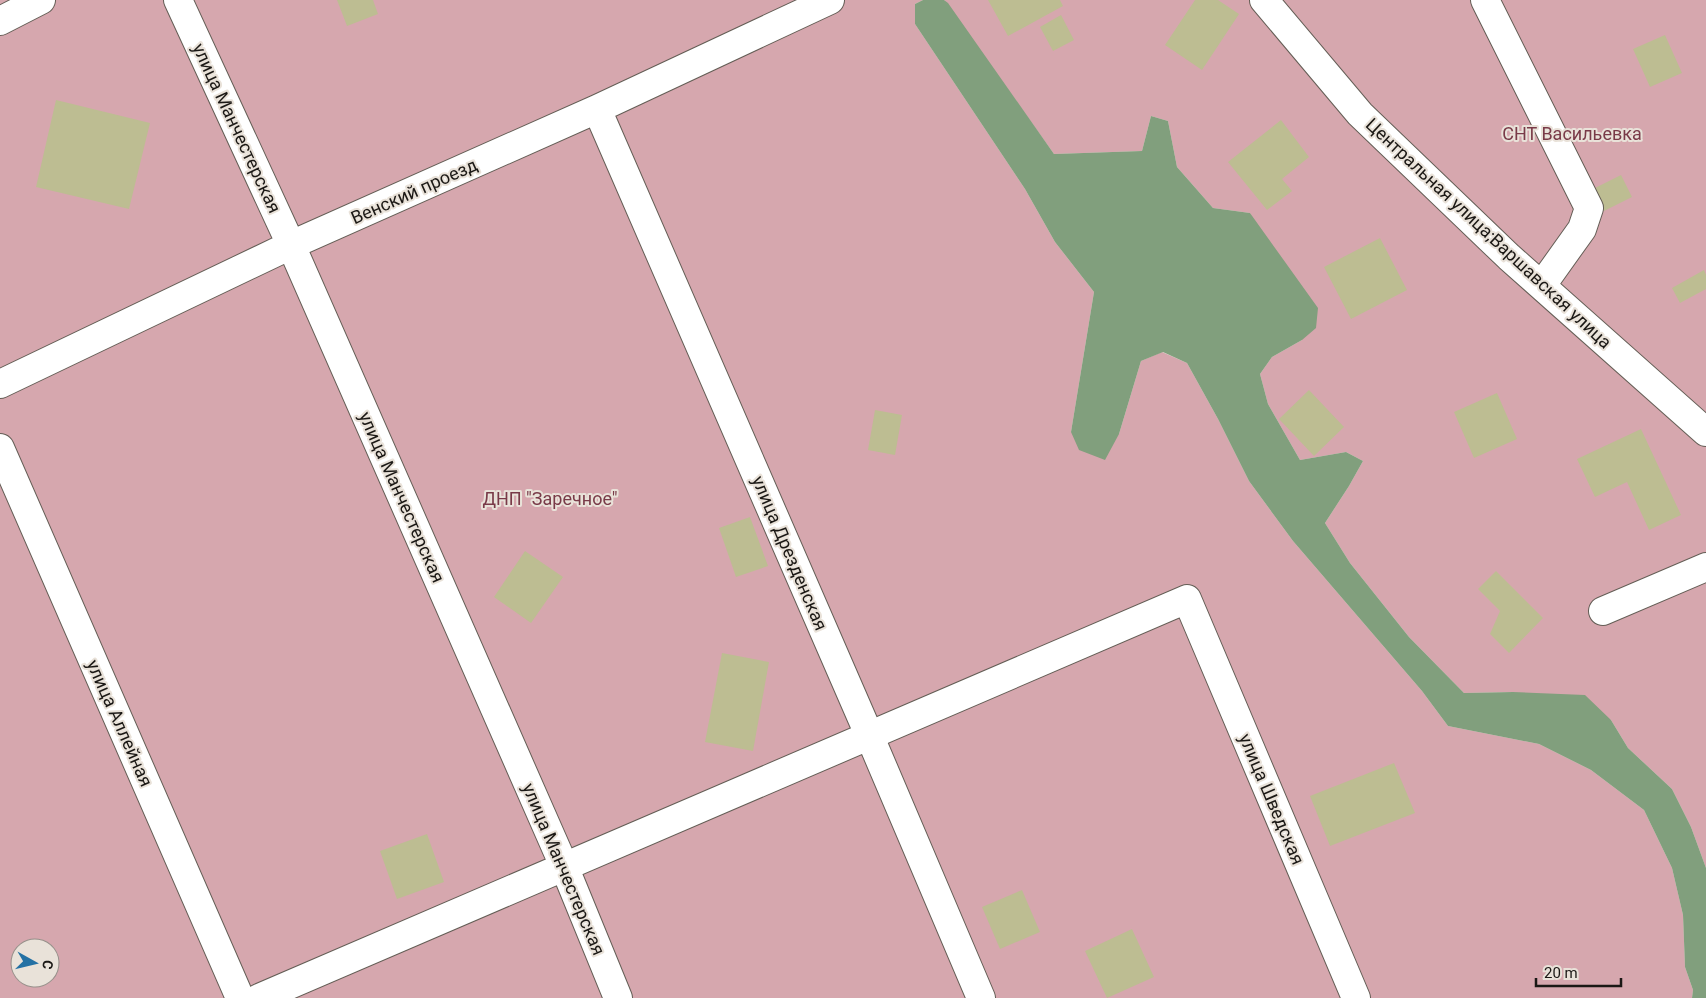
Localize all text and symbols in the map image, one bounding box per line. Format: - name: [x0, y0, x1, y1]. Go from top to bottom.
- street label: улица Манчестерская: [188, 40, 286, 216]
- street label: Центральная улица;Варшавская улица: [1362, 113, 1616, 353]
- park label: СНТ Васильевка: [1502, 123, 1642, 144]
- street label: Венский проезд: [348, 154, 480, 228]
- street label: улица Манчестерская: [355, 408, 449, 586]
- street label: улица Дрезденская: [748, 473, 832, 633]
- park label: ДНП "Заречное": [482, 488, 618, 509]
- street label: улица Аллейная: [83, 656, 157, 790]
- street label: улица Шведская: [1235, 730, 1309, 868]
- street label: улица Манчестерская: [518, 780, 610, 958]
- north arrow: [10, 938, 60, 988]
- scale bar: [1536, 956, 1621, 988]
- text: С: [39, 959, 56, 970]
- text: 20 m: [1544, 964, 1578, 982]

